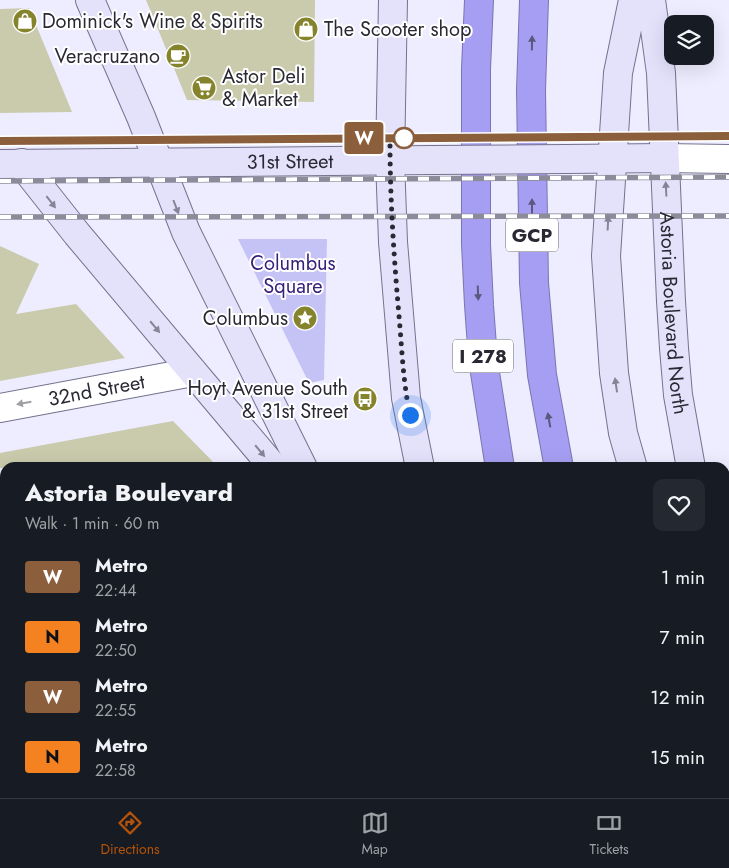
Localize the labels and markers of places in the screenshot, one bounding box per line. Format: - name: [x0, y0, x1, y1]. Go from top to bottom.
- place label: Dominick's Wine & Spirits: [42, 7, 263, 36]
- shop icon: Dominick's Wine & Spirits: [12, 8, 38, 34]
- place label: The Scooter shop: [324, 15, 471, 44]
- shop icon: The Scooter shop: [293, 16, 319, 42]
- place label: Veracruzano: [54, 42, 160, 71]
- cafe icon: Veracruzano: [165, 43, 191, 69]
- place label: Astor Deli & Market: [222, 62, 306, 114]
- supermarket icon: Astor Deli & Market: [191, 75, 217, 101]
- unlabelled marker: [393, 127, 415, 149]
- place label: Columbus: [203, 304, 288, 333]
- place icon: Columbus: [292, 305, 318, 331]
- place label: Hoyt Avenue South & 31st Street: [188, 374, 348, 426]
- bus stop icon: Hoyt Avenue South & 31st Street: [352, 386, 378, 412]

